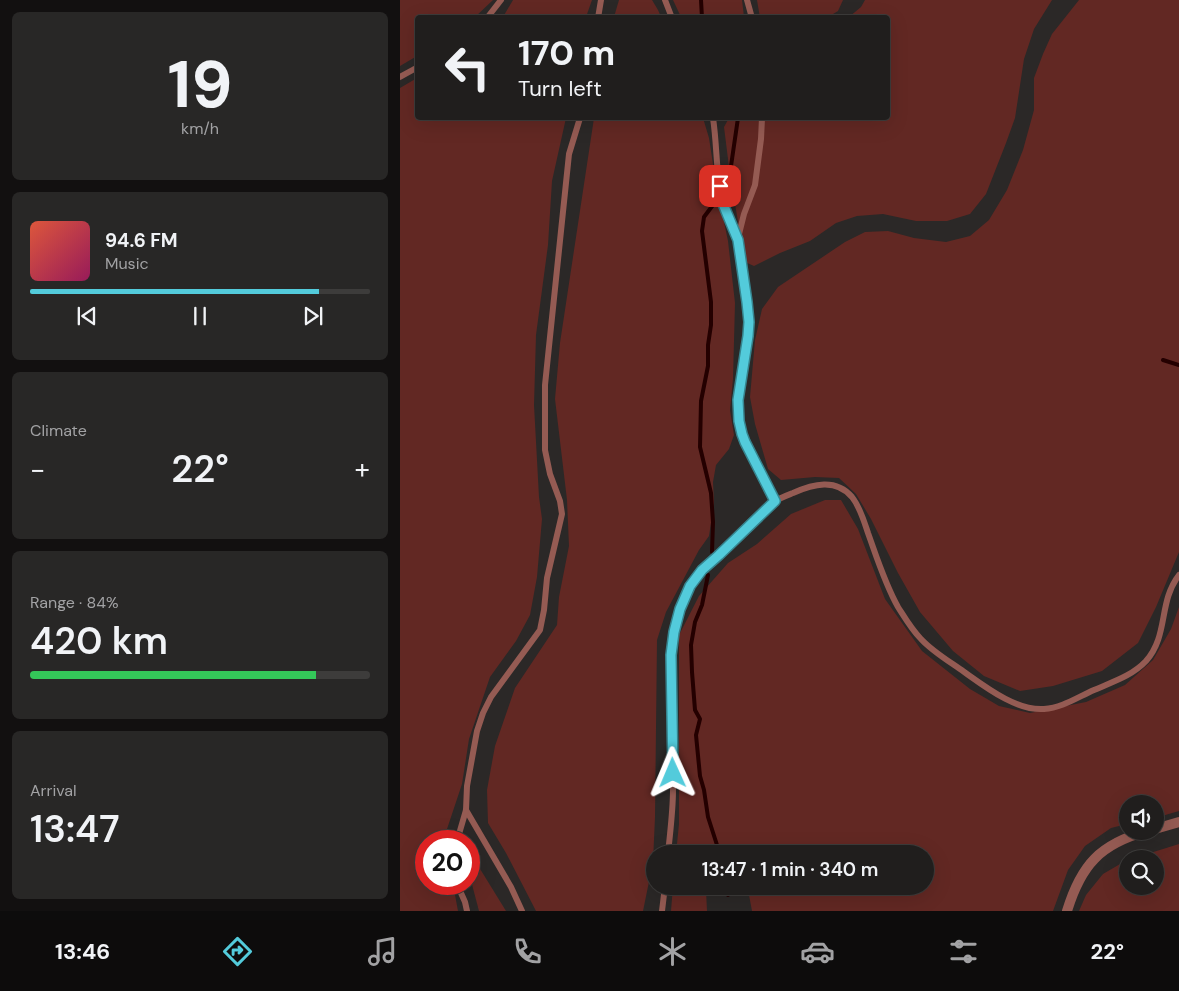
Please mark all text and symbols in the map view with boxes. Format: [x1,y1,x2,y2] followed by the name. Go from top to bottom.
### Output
[518,30,615,76] text: 170 m
[435,35,500,100] icon: left
[168,43,232,127] text: 19
[518,74,602,103] text: Turn left
[181,118,219,139] text: km/h
[699,165,741,207] pin
[706,172,734,200] icon: arrive
[105,228,178,253] text: 94.6 FM
[105,253,149,274] text: Music
[73,302,101,330] icon: previous
[186,302,214,330] icon: pause
[299,302,327,330] icon: next
[30,420,87,441] text: Climate
[171,444,229,494] text: 22°
[30,451,45,488] text: −
[355,451,370,488] text: +
[30,592,119,613] text: Range · 84%
[30,616,168,666] text: 420 km
[646,746,698,798] position arrow
[30,780,77,801] text: Arrival
[1119,795,1164,895] map controls
[1119,795,1164,840] button: sound
[30,804,120,854] text: 13:47
[415,830,480,895] speed limit sign: 20
[1119,850,1164,895] button: search
[702,857,878,882] text: 13:47 · 1 min · 340 m
[220,934,255,969] icon: directions
[365,934,400,969] icon: music
[510,934,545,969] icon: phone
[655,934,690,969] icon: climate
[800,934,835,969] icon: car
[946,934,981,969] icon: filters
[55,937,110,966] text: 13:46
[1091,937,1124,966] text: 22°

